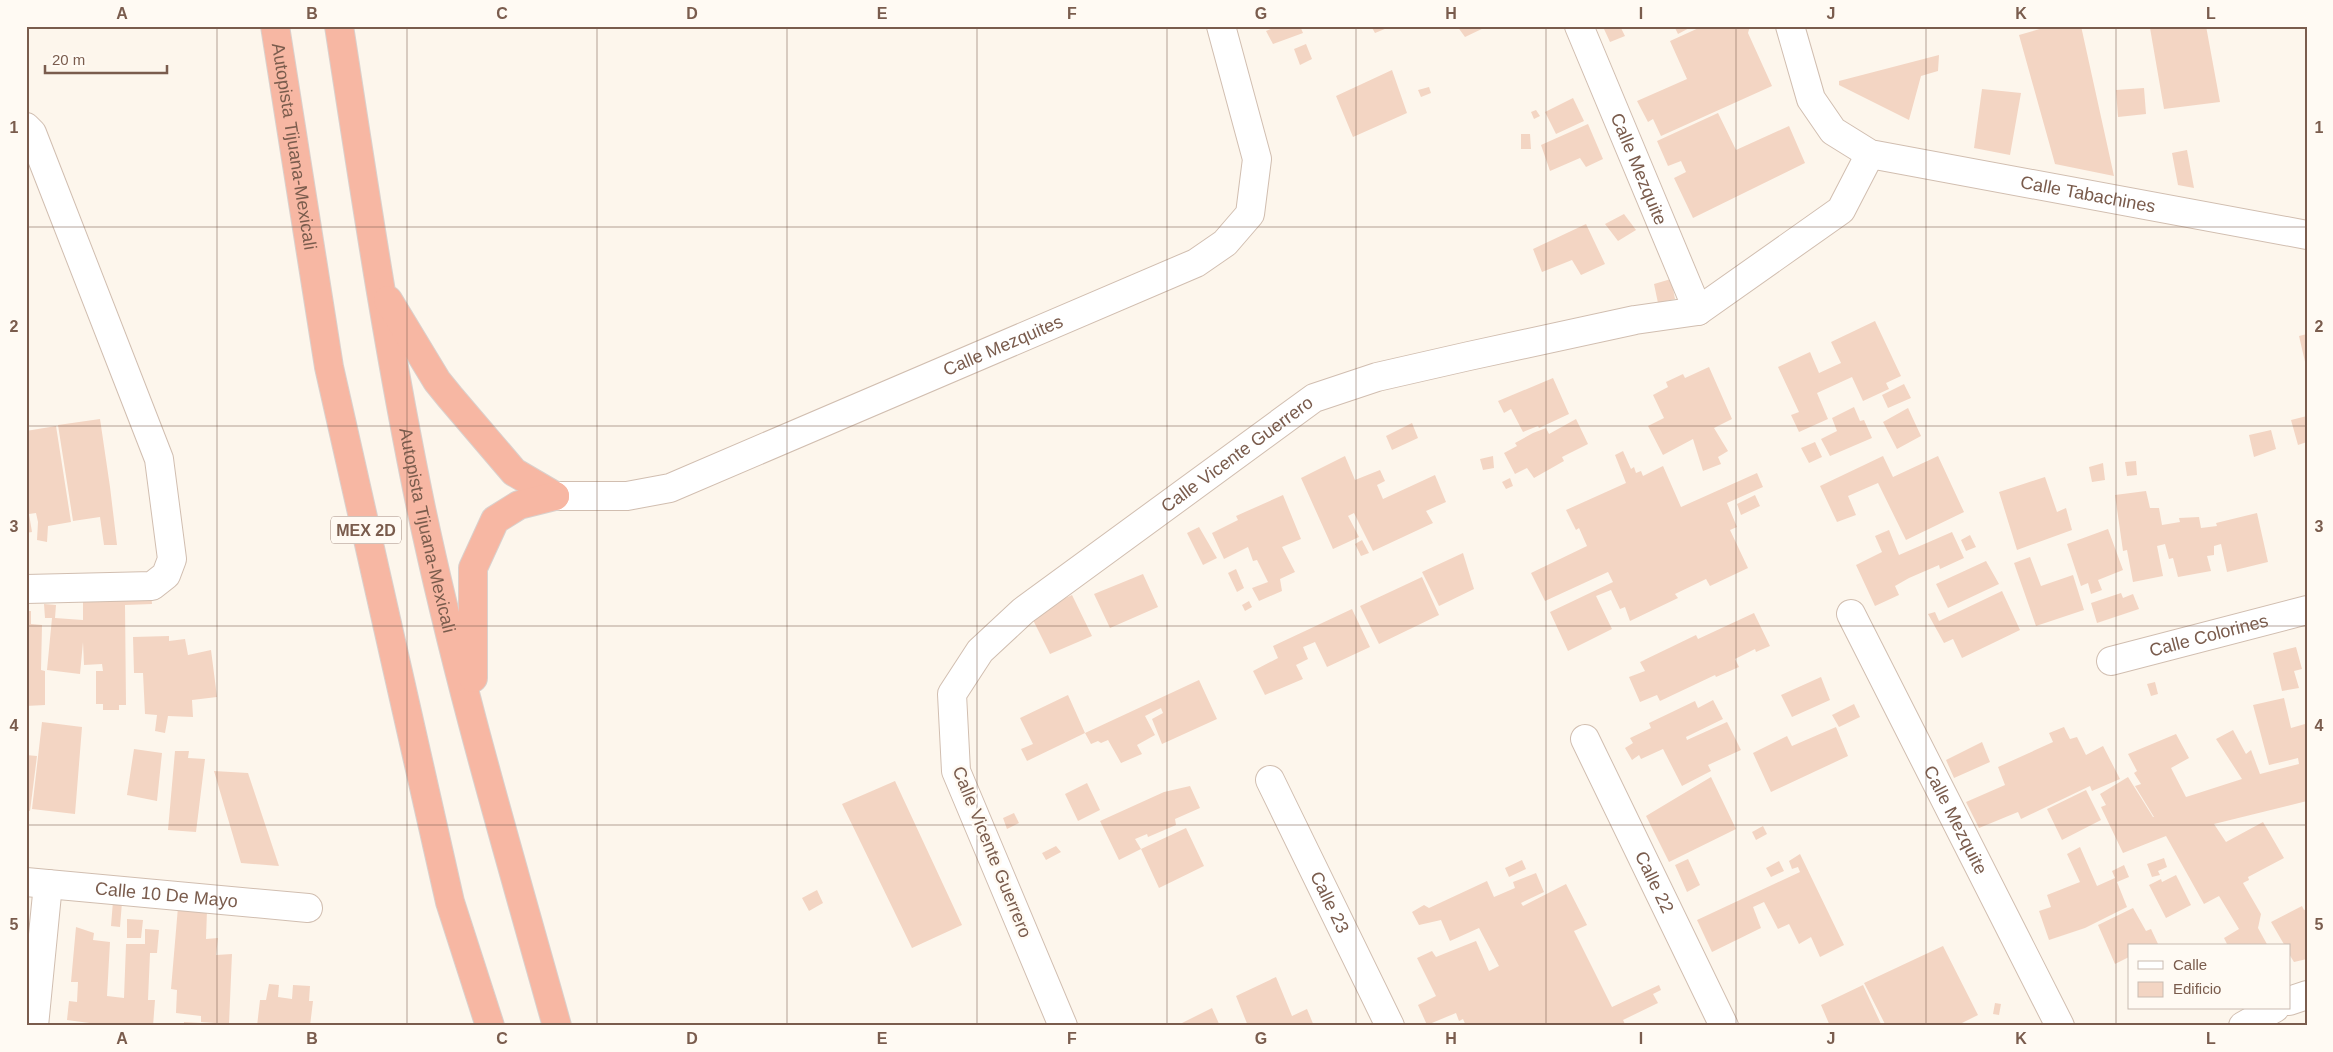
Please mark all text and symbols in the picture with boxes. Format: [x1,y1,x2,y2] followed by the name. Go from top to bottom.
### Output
[116,5,128,22] text: A
[306,5,318,22] text: B
[496,5,508,22] text: C
[686,5,698,22] text: D
[877,5,888,22] text: E
[1067,5,1077,22] text: F
[1255,5,1267,22] text: G
[1445,5,1457,22] text: H
[1639,5,1643,22] text: I
[1827,5,1835,22] text: J
[2015,5,2027,22] text: K
[2206,5,2216,22] text: L
[45,42,168,74] scale bar
[268,42,320,251] street label: Autopista Tijuana-Mexicali
[52,51,85,68] text: 20 m
[1607,110,1671,228] street label: Calle Mezquite
[10,119,19,136] text: 1
[2315,119,2324,136] text: 1
[2019,172,2157,217] street label: Calle Tabachines
[940,311,1066,380] street label: Calle Mezquites
[10,318,19,335] text: 2
[2315,318,2324,335] text: 2
[1157,392,1317,516] street label: Calle Vicente Guerrero
[395,426,459,635] street label: Autopista Tijuana-Mexicali
[331,516,401,544] road number: MEX 2D
[10,518,19,535] text: 3
[2315,518,2324,535] text: 3
[2147,611,2270,661] street label: Calle Colorines
[10,717,19,734] text: 4
[2315,717,2324,734] text: 4
[1920,762,1991,878] street label: Calle Mezquite
[948,764,1036,940] street label: Calle Vicente Guerrero
[1631,848,1678,916] street label: Calle 22
[1306,868,1353,936] street label: Calle 23
[94,878,239,911] street label: Calle 10 De Mayo
[10,916,19,933] text: 5
[2315,916,2324,933] text: 5
[2128,944,2290,1010] legend
[2173,956,2207,973] text: Calle
[2173,980,2221,997] text: Edificio
[116,1030,128,1047] text: A
[306,1030,318,1047] text: B
[496,1030,508,1047] text: C
[686,1030,698,1047] text: D
[877,1030,888,1047] text: E
[1067,1030,1077,1047] text: F
[1255,1030,1267,1047] text: G
[1445,1030,1457,1047] text: H
[1639,1030,1643,1047] text: I
[1827,1030,1835,1047] text: J
[2015,1030,2027,1047] text: K
[2206,1030,2216,1047] text: L

